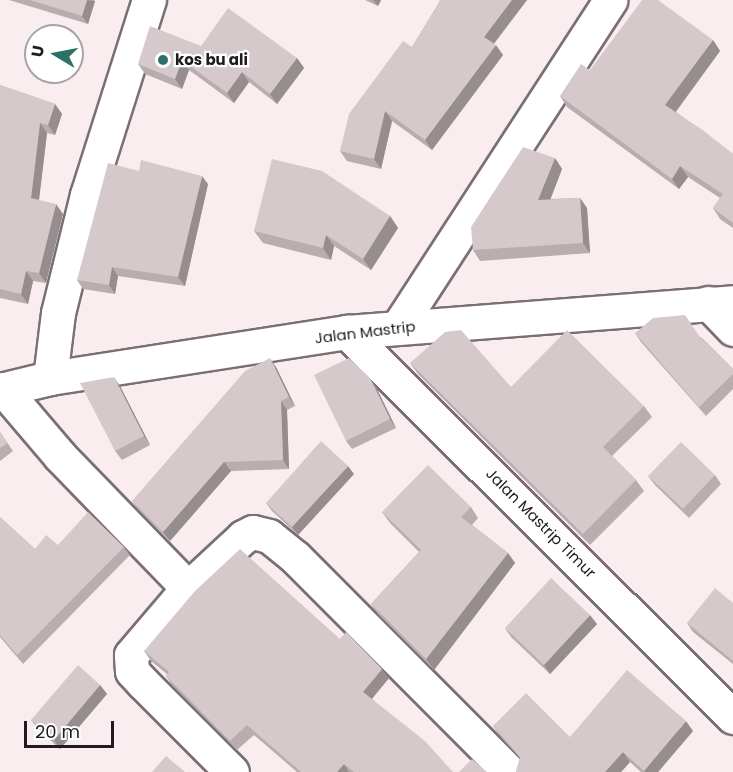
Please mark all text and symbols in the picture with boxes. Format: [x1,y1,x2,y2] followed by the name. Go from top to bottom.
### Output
[24,24,84,84] north arrow
[25,44,50,59] text: U
[175,51,248,69] place label: kos bu ali
[156,53,170,67] marker: kos bu ali
[314,317,416,347] street label: Jalan Mastrip
[482,464,600,582] street label: Jalan Mastrip Timur
[27,709,117,747] scale bar
[35,719,80,744] text: 20 m

